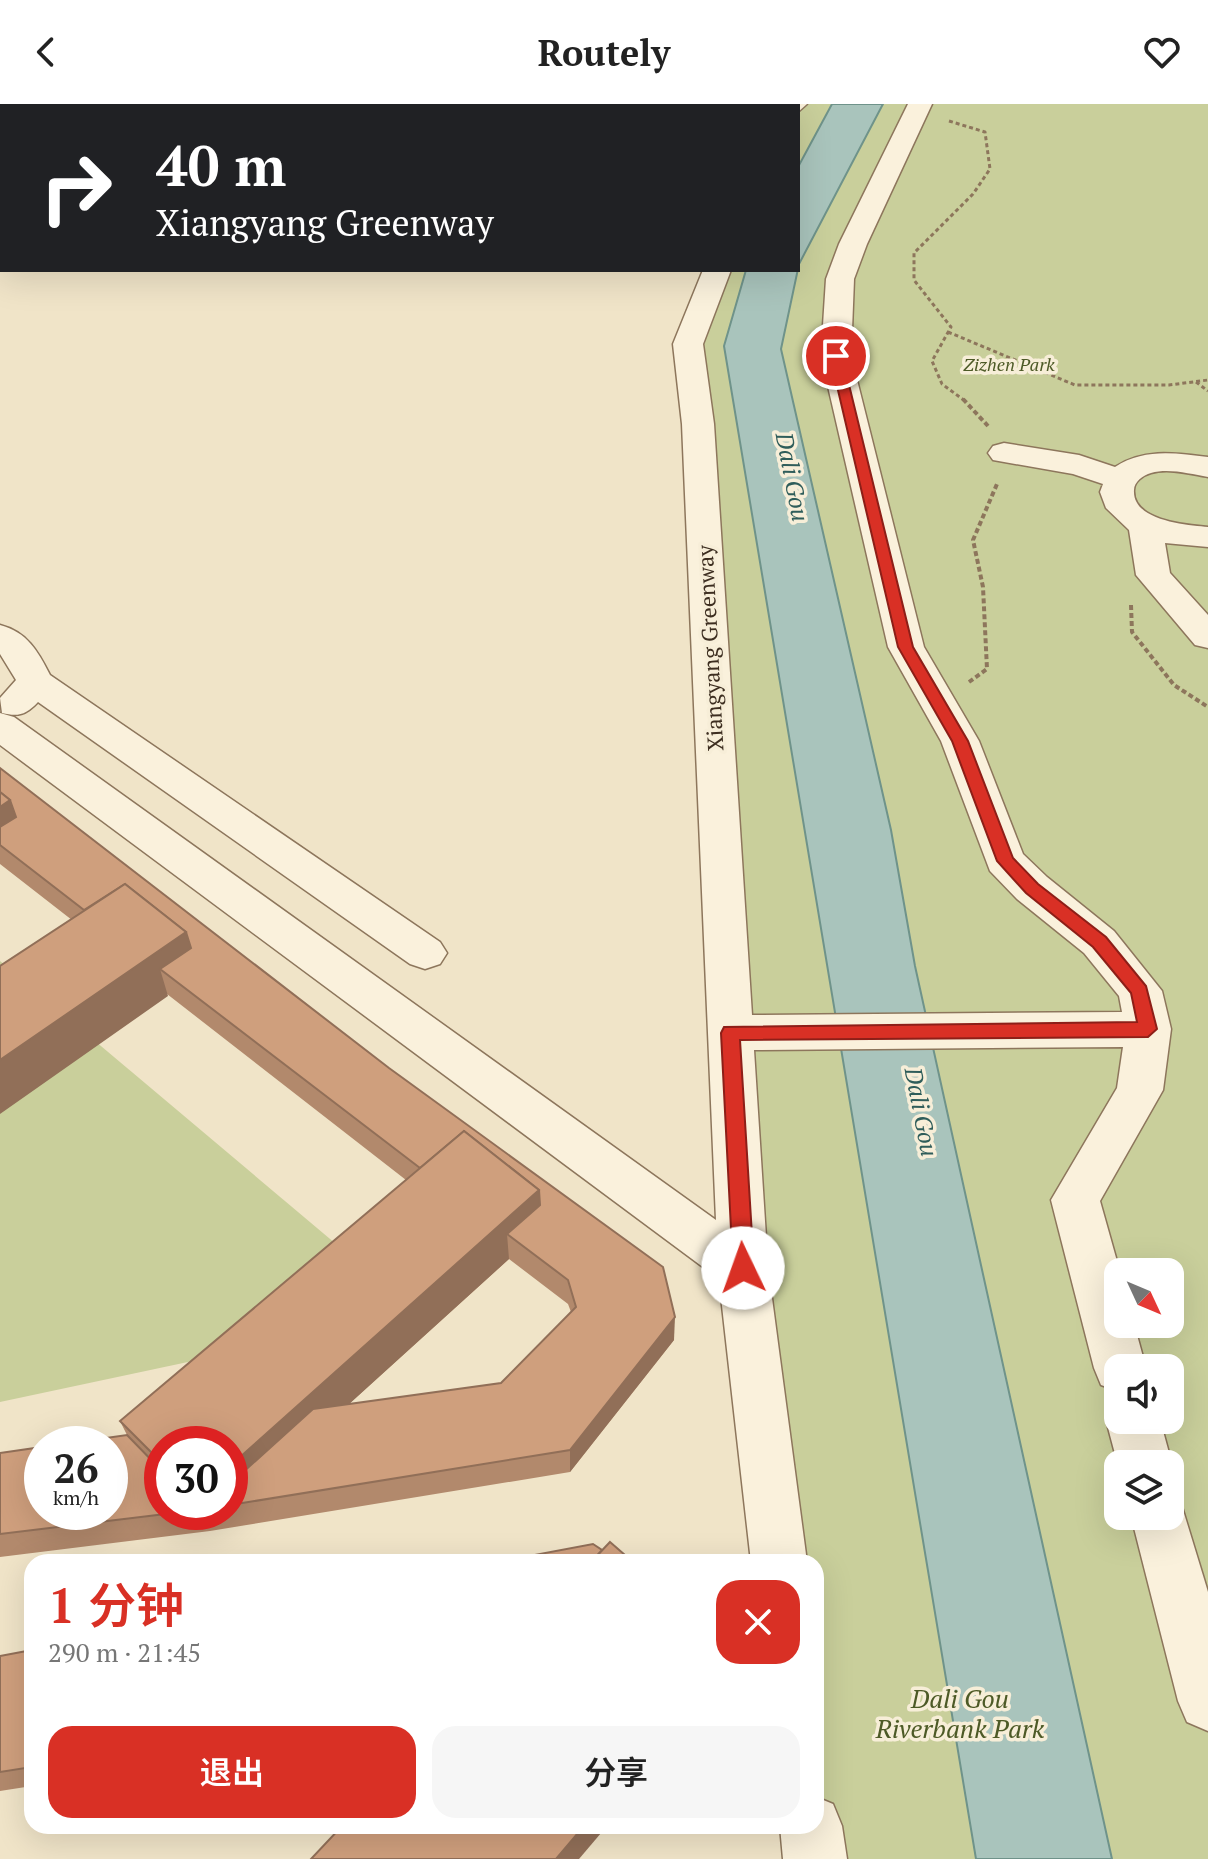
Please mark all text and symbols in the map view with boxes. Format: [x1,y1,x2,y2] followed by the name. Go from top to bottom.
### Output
[538,29,670,76] text: Routely
[24,30,68,74] icon: back
[1140,30,1184,74] icon: heart
[156,128,286,202] text: 40 m
[24,136,128,240] icon: right
[156,199,494,246] text: Xiangyang Greenway
[802,322,870,390] pin
[814,334,858,378] icon: arrive
[963,352,1055,376] park label: Zizhen Park
[768,428,817,524] water label: Dali Gou
[690,543,729,752] street label: Xiangyang Greenway
[897,1063,946,1159] water label: Dali Gou
[701,1226,785,1310] position arrow
[1104,1258,1184,1338] north arrow
[1104,1258,1184,1530] map controls
[1104,1354,1184,1434] button: sound
[144,1426,248,1530] speed limit sign: 30
[53,1441,99,1494] text: 26
[1104,1450,1184,1530] button: layers
[53,1484,99,1511] text: km/h
[48,1573,184,1637] text: 1 分钟
[716,1580,800,1664] button: close
[48,1635,201,1669] text: 290 m · 21:45
[875,1681,1045,1745] park label: Dali Gou Riverbank Park
[48,1726,416,1818] button: 退出
[432,1726,800,1818] button: 分享

